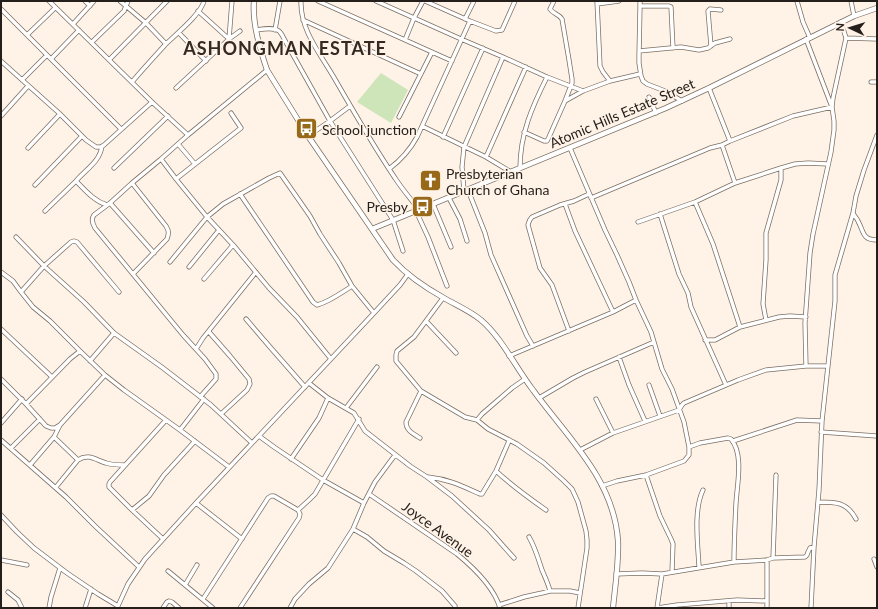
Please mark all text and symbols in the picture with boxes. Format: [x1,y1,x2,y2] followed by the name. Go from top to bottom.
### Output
[830,8,870,48] north arrow
[833,23,846,32] text: N
[182,37,387,59] district label: ASHONGMAN ESTATE
[547,75,697,151] street label: Atomic Hills Estate Street
[294,116,320,142] bus stop icon: School junction
[322,121,417,138] place label: School junction
[446,165,550,198] place label: Presbyterian Church of Ghana
[418,168,444,194] church icon: Presbyterian Church of Ghana
[410,193,436,219] bus stop icon: Presby
[367,198,409,215] place label: Presby
[399,497,477,561] street label: Joyce Avenue

